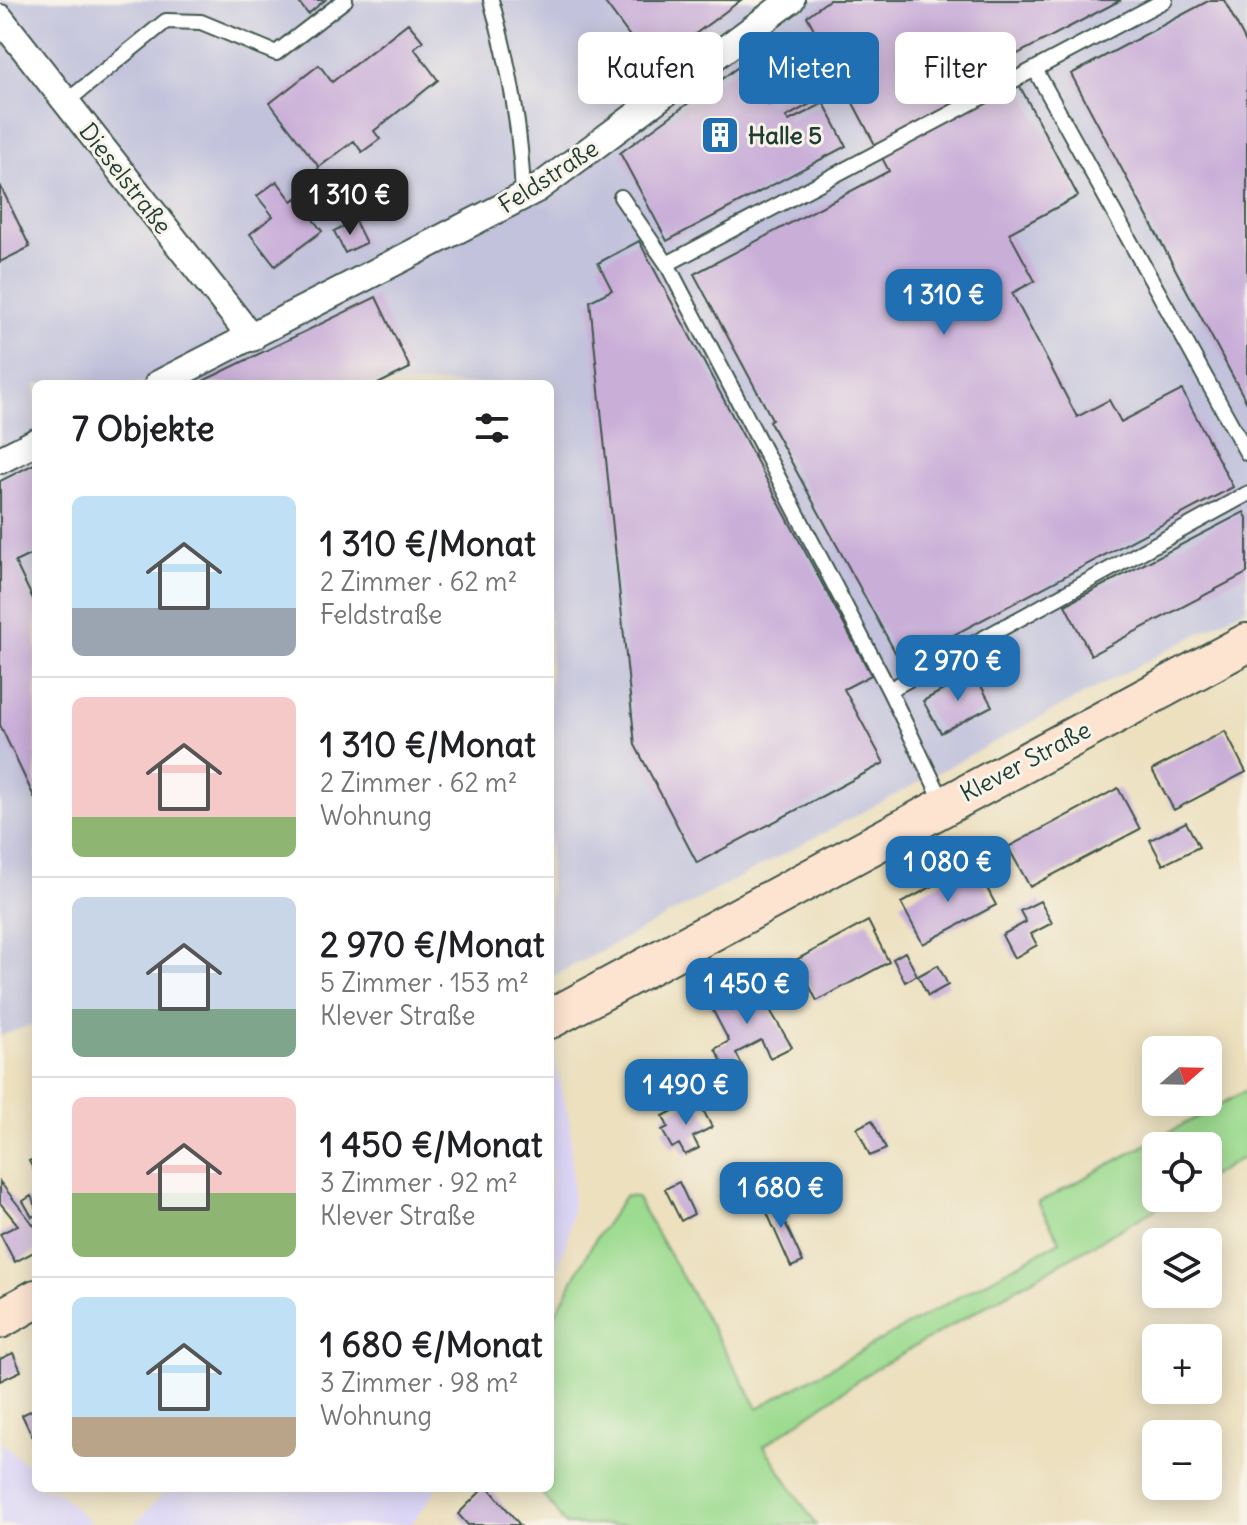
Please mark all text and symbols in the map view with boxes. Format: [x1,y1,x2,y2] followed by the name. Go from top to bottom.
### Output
[578,32,723,104] chip: Kaufen
[739,32,879,104] chip: Mieten
[895,32,1016,104] chip: Filter
[699,114,741,156] building icon: Halle 5
[73,116,179,240] street label: Dieselstraße
[748,120,822,150] place label: Halle 5
[492,133,604,219] street label: Feldstraße
[276,169,424,237] pin: 1 310 €
[309,178,391,211] text: 1 310 €
[870,269,1018,337] pin: 1 310 €
[903,278,985,311] text: 1 310 €
[470,406,514,450] icon: filters
[72,407,215,450] text: 7 Objekte
[320,522,536,565] text: 1 310 €/Monat
[136,528,232,624] icon: home
[320,565,517,598] text: 2 Zimmer · 62 m²
[320,598,442,631] text: Feldstraße
[884,635,1032,703] pin: 2 970 €
[914,644,1002,677] text: 2 970 €
[955,714,1095,808] street label: Klever Straße
[320,723,536,766] text: 1 310 €/Monat
[136,729,232,825] icon: home
[320,766,517,799] text: 2 Zimmer · 62 m²
[320,799,432,832] text: Wohnung
[874,836,1022,904] pin: 1 080 €
[904,845,992,878] text: 1 080 €
[320,923,545,966] text: 2 970 €/Monat
[136,929,232,1025] icon: home
[673,958,821,1026] pin: 1 450 €
[320,966,529,999] text: 5 Zimmer · 153 m²
[704,967,790,1000] text: 1 450 €
[320,999,475,1032] text: Klever Straße
[1142,1036,1222,1116] north arrow
[1142,1036,1222,1500] map controls
[612,1059,760,1127] pin: 1 490 €
[643,1068,729,1101] text: 1 490 €
[320,1123,542,1166] text: 1 450 €/Monat
[136,1129,232,1225] icon: home
[1142,1132,1222,1212] button: locate
[707,1162,855,1230] pin: 1 680 €
[320,1166,518,1199] text: 3 Zimmer · 92 m²
[738,1171,824,1204] text: 1 680 €
[320,1199,475,1232] text: Klever Straße
[1142,1228,1222,1308] button: layers
[320,1323,542,1366] text: 1 680 €/Monat
[1142,1324,1222,1404] button: +
[136,1329,232,1425] icon: home
[320,1366,519,1399] text: 3 Zimmer · 98 m²
[320,1399,432,1432] text: Wohnung
[1142,1420,1222,1500] button: −

